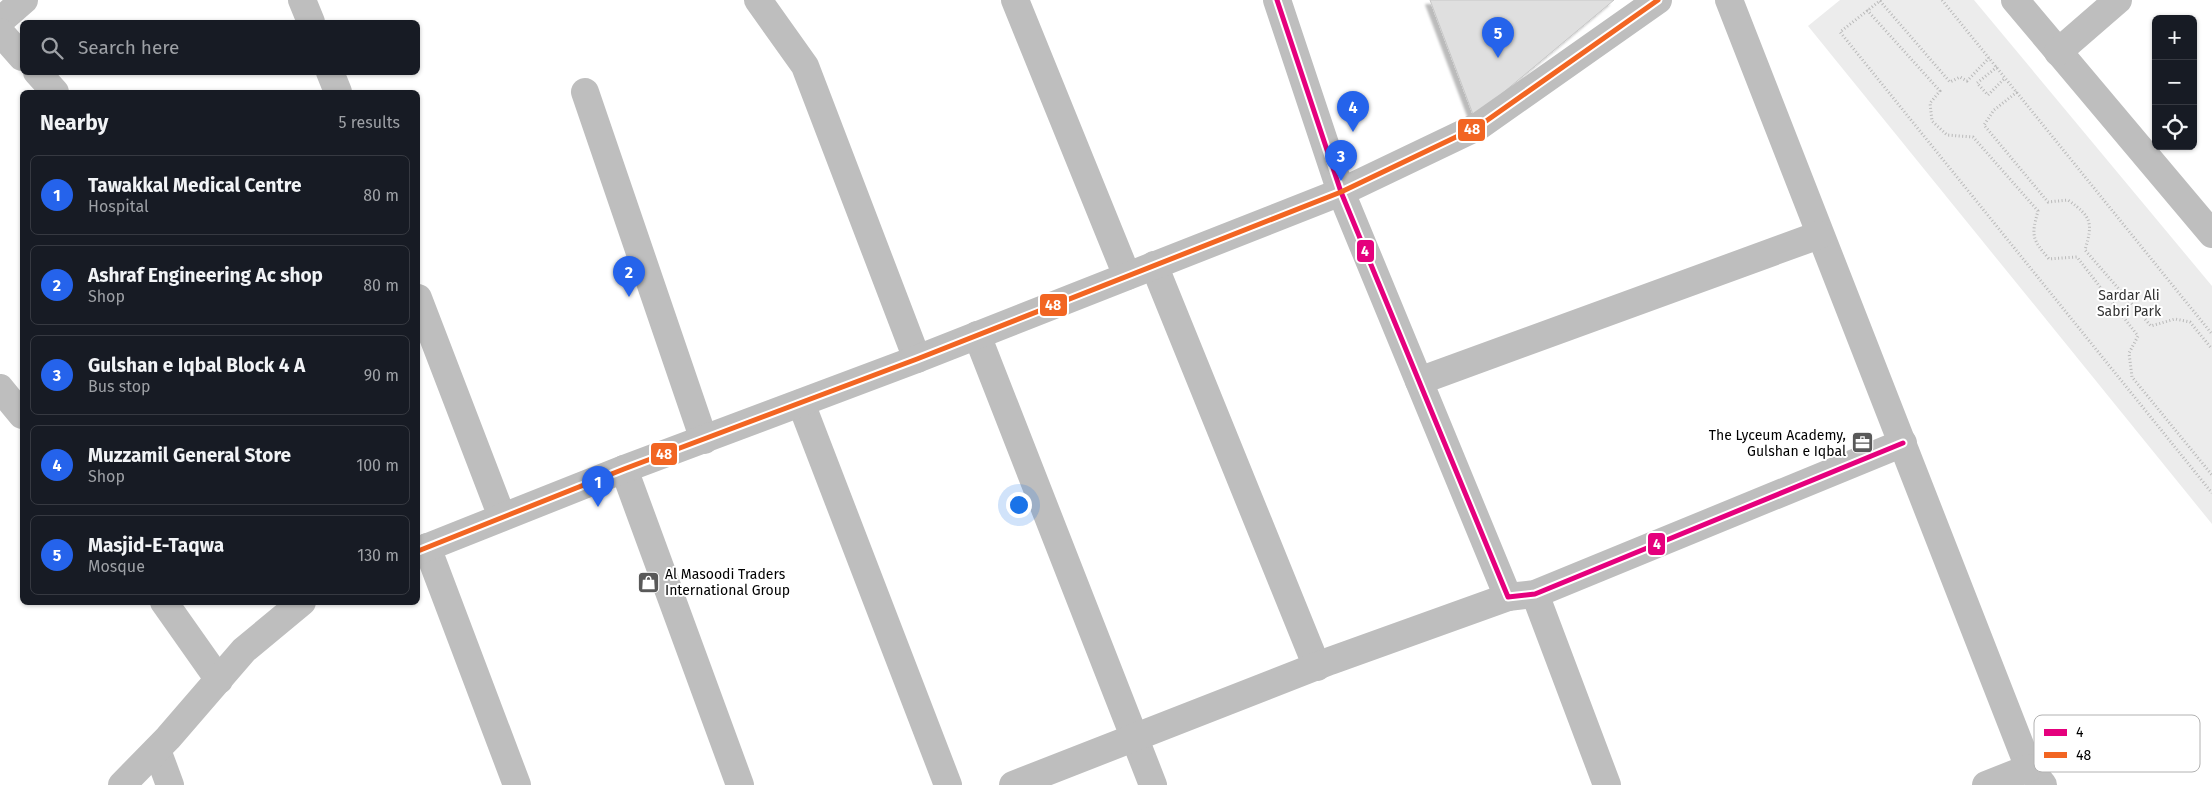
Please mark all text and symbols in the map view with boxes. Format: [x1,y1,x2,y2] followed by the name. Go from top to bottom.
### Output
[2152,15,2197,150] map controls
[2152,15,2197,60] button: +
[1482,17,1514,58] pin: 5
[20,20,420,75] search box
[38,34,66,62] icon: search
[78,36,179,59] text: Search here
[2152,60,2197,105] button: −
[1337,91,1369,132] pin: 4
[2152,105,2197,150] button: locate
[40,110,108,136] text: Nearby
[339,113,400,132] text: 5 results
[1457,118,1486,142] line badge: 48
[1464,121,1480,138] text: 48
[1325,140,1357,181] pin: 3
[88,174,301,197] text: Tawakkal Medical Centre
[53,186,61,205] text: 1
[363,186,399,205] text: 80 m
[88,197,149,216] text: Hospital
[1356,239,1375,263] line badge: 4
[1361,243,1369,260] text: 4
[613,256,645,297] pin: 2
[88,264,323,287] text: Ashraf Engineering Ac shop
[53,276,61,295] text: 2
[363,276,399,295] text: 80 m
[88,287,125,306] text: Shop
[2097,287,2162,320] park label: Sardar Ali Sabri Park
[1039,293,1068,317] line badge: 48
[1045,297,1061,314] text: 48
[88,354,305,377] text: Gulshan e Iqbal Block 4 A
[53,366,61,385] text: 3
[364,366,399,385] text: 90 m
[88,377,151,396] text: Bus stop
[1709,427,1846,460] place label: The Lyceum Academy, Gulshan e Iqbal
[1850,431,1874,455] office icon: The Lyceum Academy, Gulshan e Iqbal
[650,442,678,466] line badge: 48
[88,444,291,467] text: Muzzamil General Store
[656,446,672,463] text: 48
[52,456,62,475] text: 4
[356,456,399,475] text: 100 m
[582,466,614,507] pin: 1
[88,467,125,486] text: Shop
[1006,492,1032,518] your location
[1647,532,1666,556] line badge: 4
[88,534,224,557] text: Masjid-E-Taqwa
[1653,536,1661,553] text: 4
[53,546,61,565] text: 5
[357,546,399,565] text: 130 m
[88,557,145,576] text: Mosque
[665,566,790,599] place label: Al Masoodi Traders International Group
[637,570,661,594] shop icon: Al Masoodi Traders International Group
[2034,715,2200,772] legend
[2076,724,2084,741] text: 4
[2076,747,2091,764] text: 48

